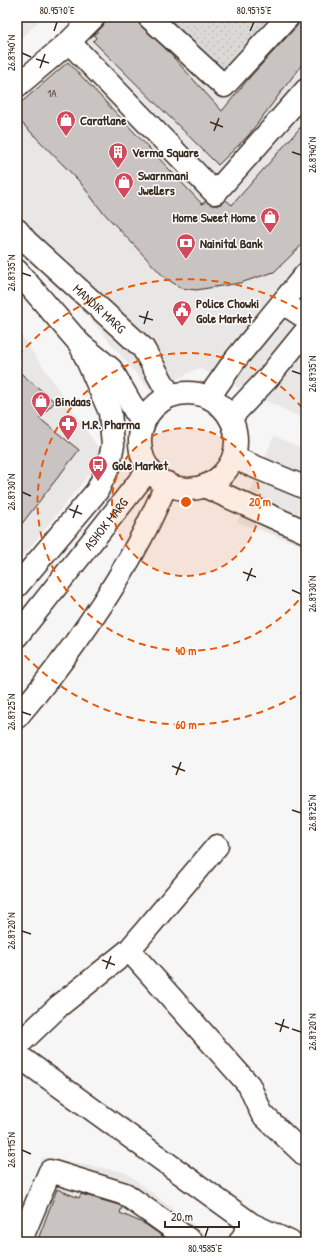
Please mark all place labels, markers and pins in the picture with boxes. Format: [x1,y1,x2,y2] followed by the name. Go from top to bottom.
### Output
[55,109,77,137] shop icon: Caratlane
[80,111,127,129] place label: Caratlane
[107,141,129,169] building icon: Verma Square
[132,143,200,162] place label: Verma Square
[138,166,189,199] place label: Swarnmani Jwellers
[113,171,135,199] shop icon: Swarnmani Jwellers
[259,206,281,234] shop icon: Home Sweet Home
[173,208,257,226] place label: Home Sweet Home
[175,232,197,260] bank icon: Nainital Bank
[200,234,263,252] place label: Nainital Bank
[196,294,259,327] place label: Police Chowki Gole Market
[171,299,193,327] public building icon: Police Chowki Gole Market
[30,390,52,418] shop icon: Bindaas
[55,392,91,410] place label: Bindaas
[57,413,79,441] pharmacy icon: M.R. Pharma
[82,415,141,433] place label: M.R. Pharma
[87,454,109,482] bus stop icon: Gole Market
[112,456,169,474] place label: Gole Market
[179,495,193,509] centre of rings

